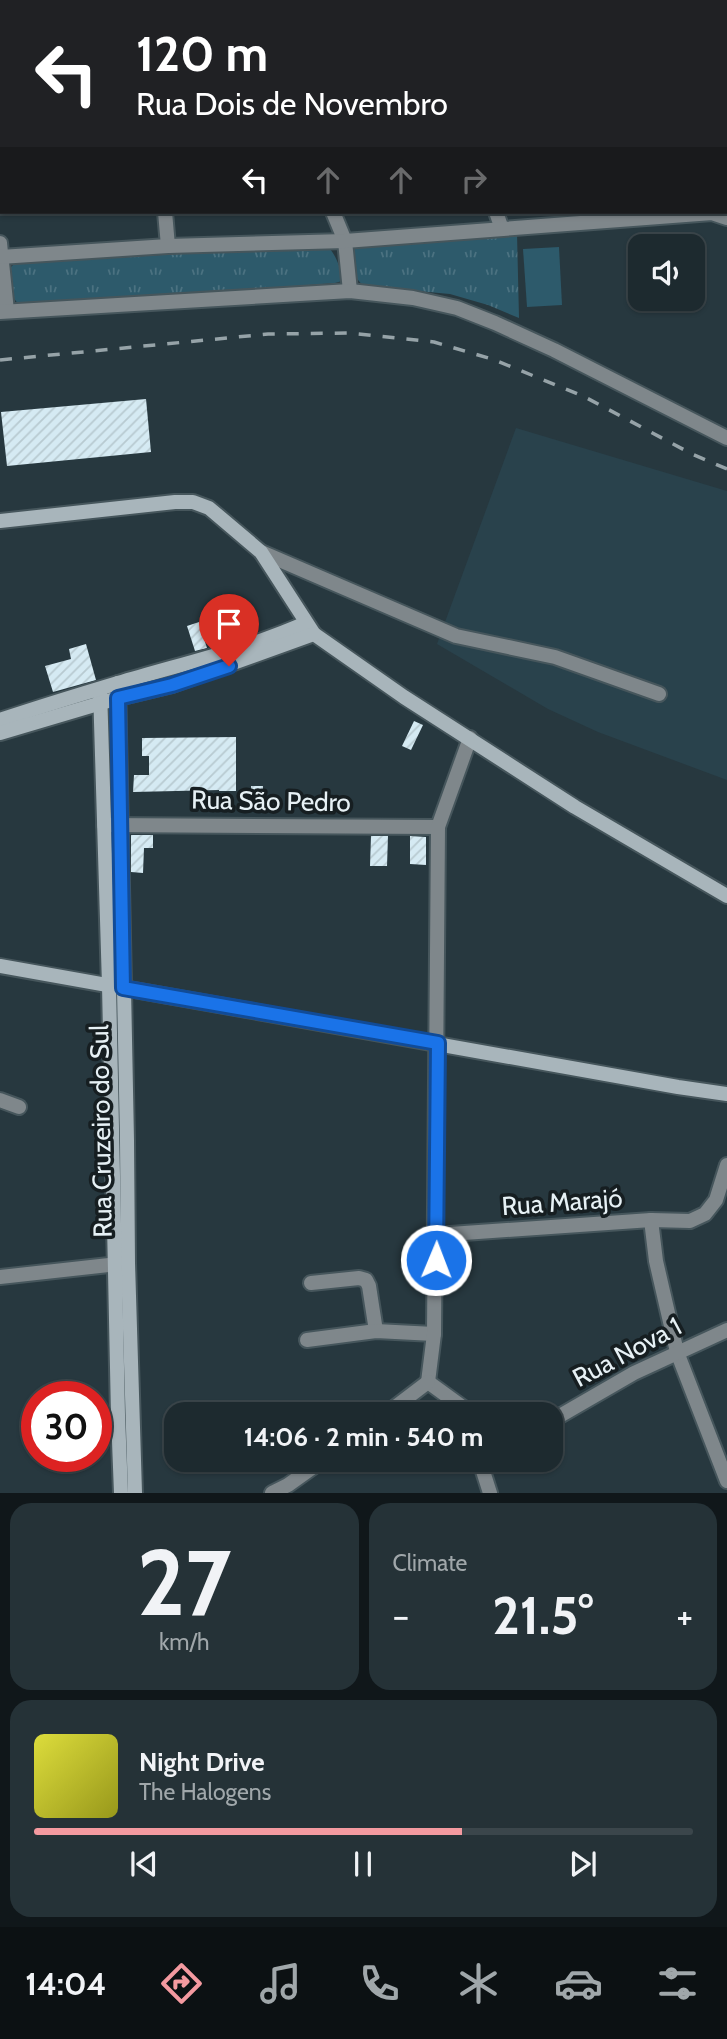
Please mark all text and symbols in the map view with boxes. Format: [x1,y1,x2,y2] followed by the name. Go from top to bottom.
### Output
[136,24,268,83] text: 120 m
[21,28,112,119] icon: left
[136,84,448,123] text: Rua Dois de Novembro
[236,161,274,199] icon: left
[309,161,347,199] icon: ahead
[382,161,420,199] icon: ahead
[455,161,493,199] icon: right
[628,234,705,311] map controls
[628,234,705,311] button: sound
[199,594,259,666] pin
[210,605,248,643] icon: arrive
[191,784,351,818] street label: Rua São Pedro
[83,1024,119,1238] street label: Rua Cruzeiro do Sul
[500,1182,624,1222] street label: Rua Marajó
[399,1223,473,1297] position arrow
[567,1310,687,1394] street label: Rua Nova 1
[21,1381,112,1472] speed limit sign: 30
[244,1421,483,1453] text: 14:06 · 2 min · 540 m
[137,1527,232,1638] text: 27
[393,1549,467,1577] text: Climate
[492,1584,593,1647] text: 21.5°
[393,1592,409,1639] text: −
[676,1592,693,1639] text: +
[159,1628,209,1656] text: km/h
[139,1746,265,1778] text: Night Drive
[139,1778,271,1806] text: The Halogens
[125,1845,163,1883] icon: previous
[344,1845,382,1883] icon: pause
[564,1845,602,1883] icon: next
[157,1959,206,2008] icon: directions
[256,1959,305,2008] icon: music
[355,1959,404,2008] icon: phone
[454,1959,503,2008] icon: climate
[554,1959,603,2008] icon: car
[653,1959,702,2008] icon: filters
[25,1964,106,2003] text: 14:04

